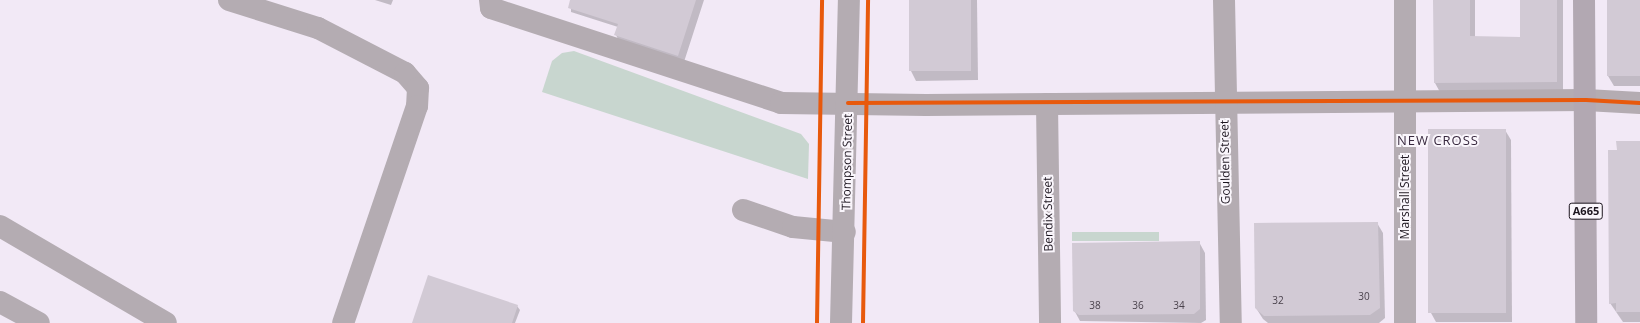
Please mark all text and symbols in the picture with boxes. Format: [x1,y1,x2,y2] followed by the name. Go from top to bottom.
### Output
[839,114,855,210] street label: Thompson Street
[1217,120,1233,204] street label: Goulden Street
[1397,132,1479,148] district label: NEW CROSS
[1398,155,1412,239] street label: Marshall Street
[1040,176,1056,252] street label: Bendix Street
[1568,202,1604,220] road number: A665
[1358,291,1370,303] house number: 30
[1272,295,1284,307] house number: 32
[1089,300,1101,312] house number: 38
[1132,300,1144,312] house number: 36
[1173,300,1185,312] house number: 34

